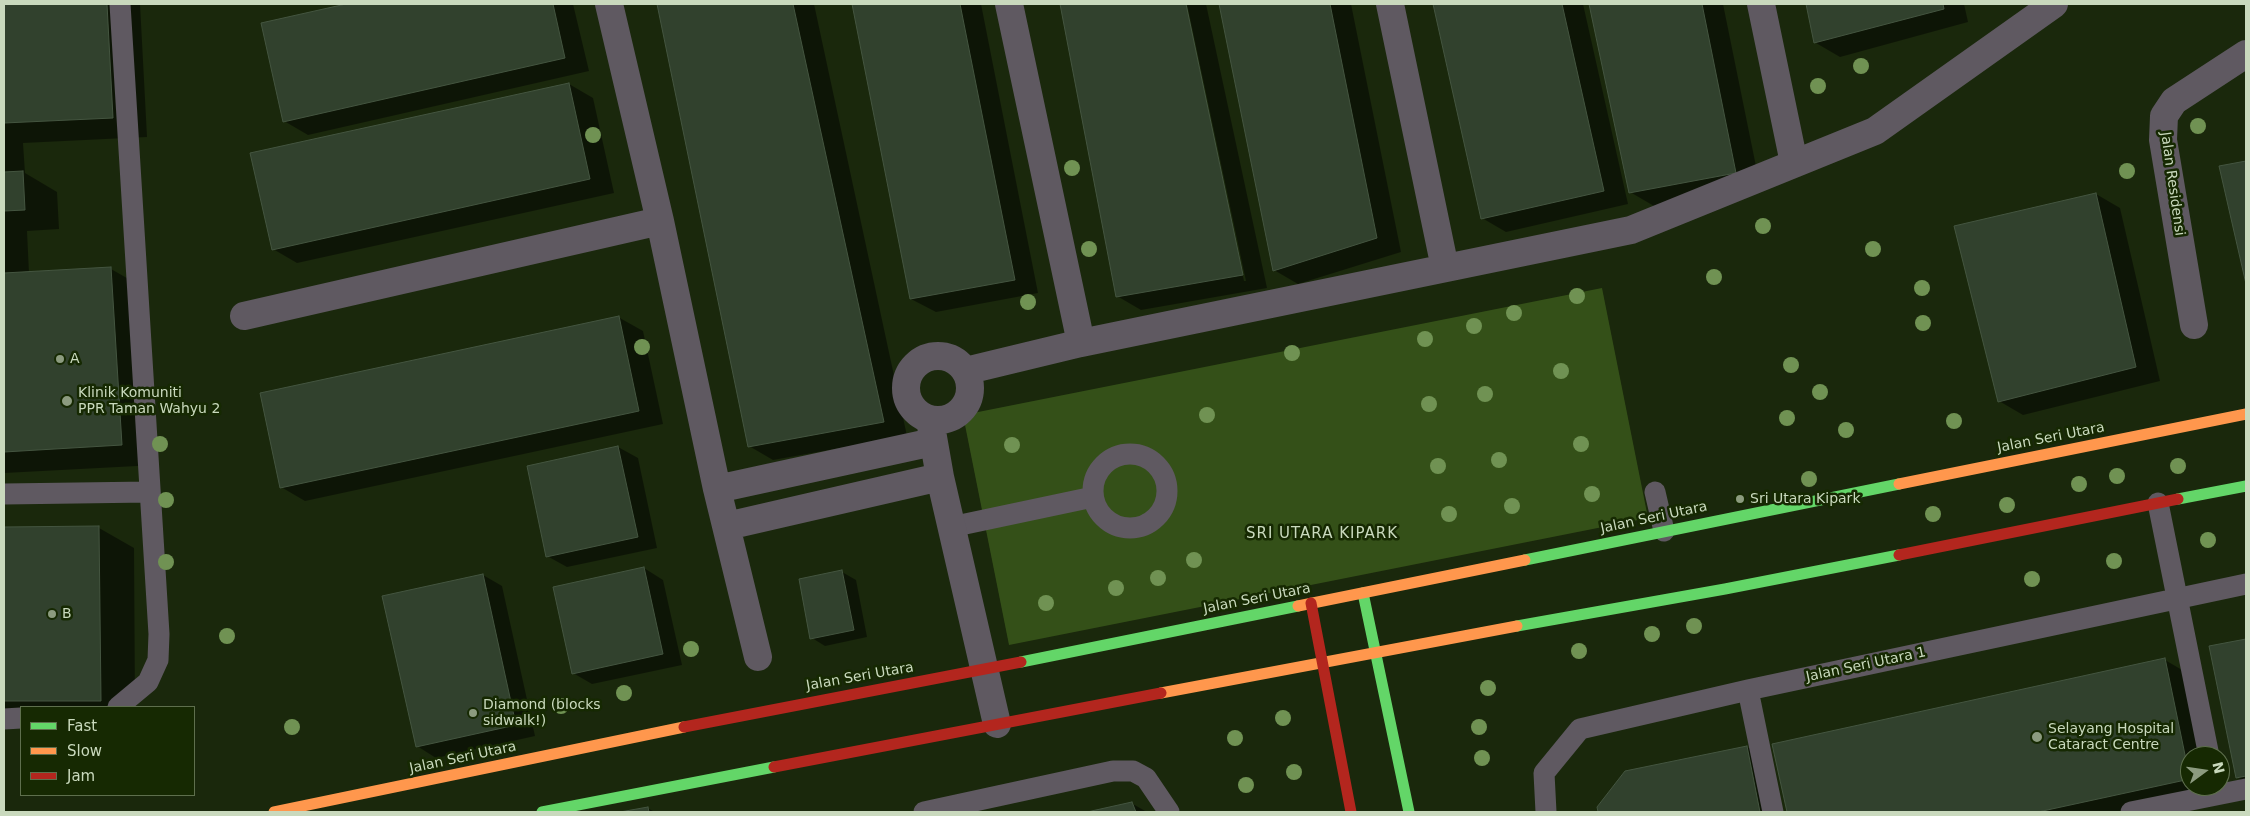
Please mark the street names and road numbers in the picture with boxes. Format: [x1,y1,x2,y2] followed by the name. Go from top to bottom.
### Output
[2156,131,2188,237] street label: Jalan Residensi
[1996,419,2106,457] street label: Jalan Seri Utara
[1599,498,1709,538] street label: Jalan Seri Utara
[1202,580,1312,618] street label: Jalan Seri Utara
[1805,644,1927,686] street label: Jalan Seri Utara 1
[805,659,915,695] street label: Jalan Seri Utara
[408,738,518,778] street label: Jalan Seri Utara

